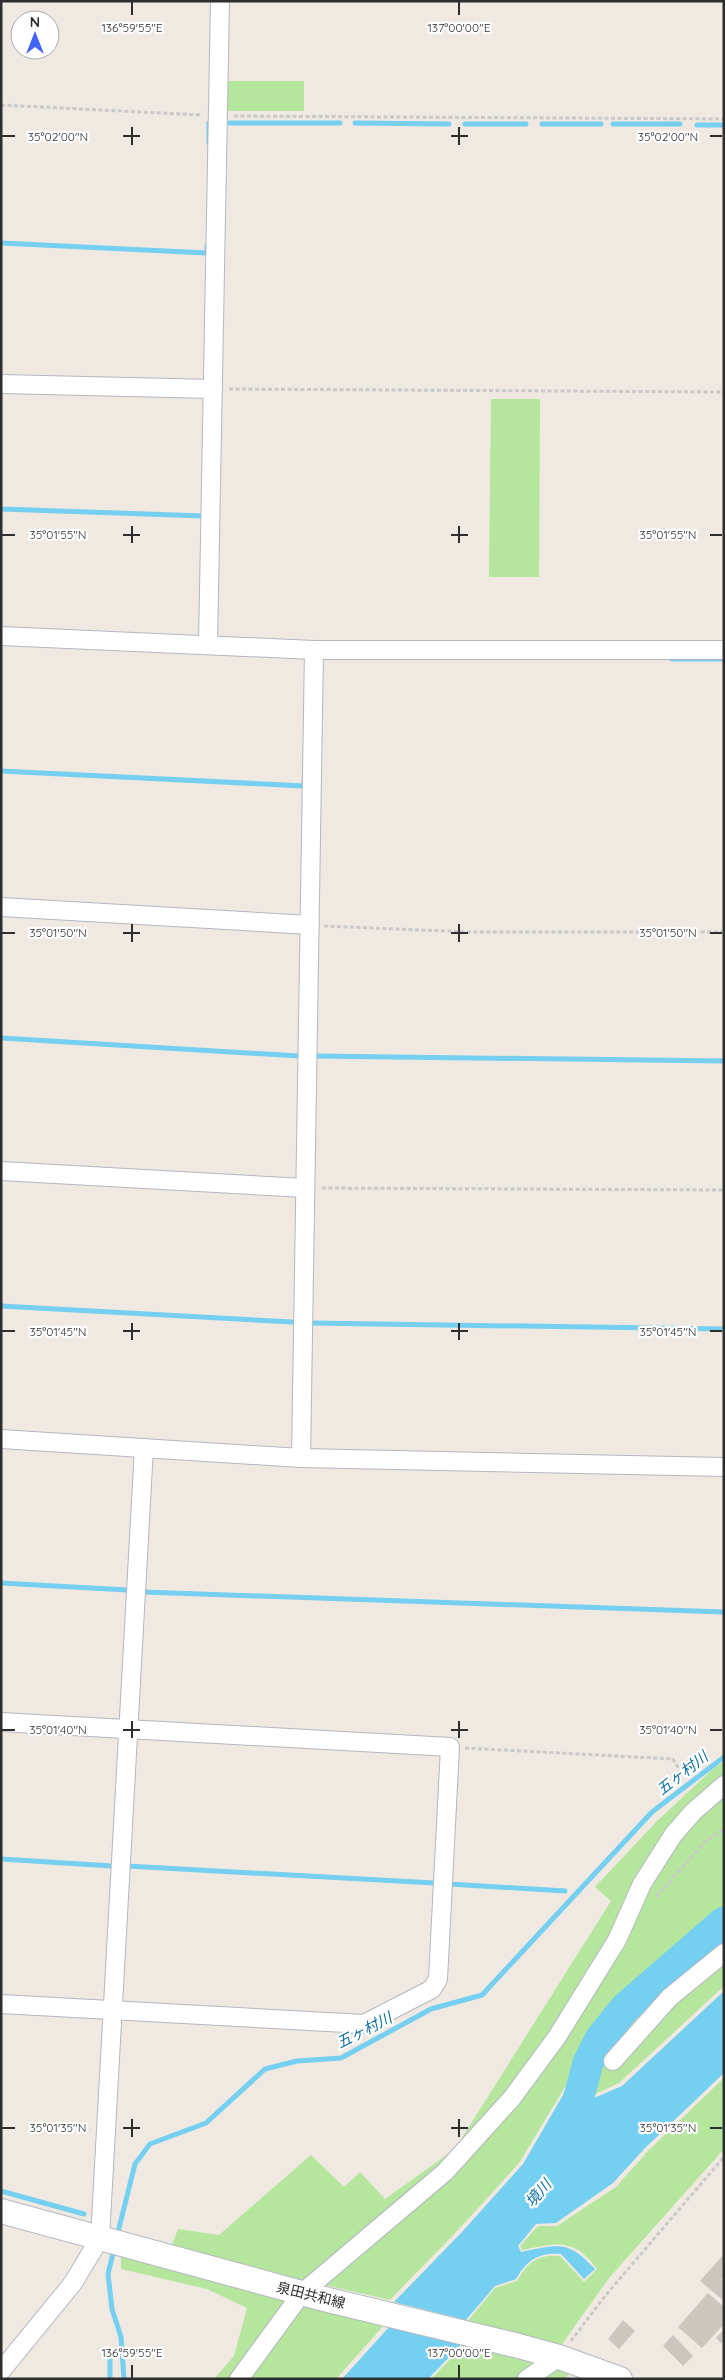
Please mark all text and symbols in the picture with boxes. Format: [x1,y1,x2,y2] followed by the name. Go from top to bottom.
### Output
[10,10,60,60] north arrow
[30,13,40,31] text: N
[101,20,163,35] text: 136°59'55"E
[427,20,491,35] text: 137°00'00"E
[28,129,88,144] text: 35°02'00"N
[638,129,698,144] text: 35°02'00"N
[29,527,87,542] text: 35°01'55"N
[639,527,697,542] text: 35°01'55"N
[29,925,87,940] text: 35°01'50"N
[639,925,697,940] text: 35°01'50"N
[30,1324,87,1339] text: 35°01'45"N
[640,1324,697,1339] text: 35°01'45"N
[29,1722,87,1737] text: 35°01'40"N
[639,1722,697,1737] text: 35°01'40"N
[653,1746,713,1799] water label: 五ヶ村川
[333,2007,397,2052] water label: 五ヶ村川
[30,2120,86,2135] text: 35°01'35"N
[640,2120,696,2135] text: 35°01'35"N
[521,2174,556,2211] water label: 境川
[275,2278,347,2312] street label: 泉田共和線
[101,2345,163,2360] text: 136°59'55"E
[427,2345,491,2360] text: 137°00'00"E

